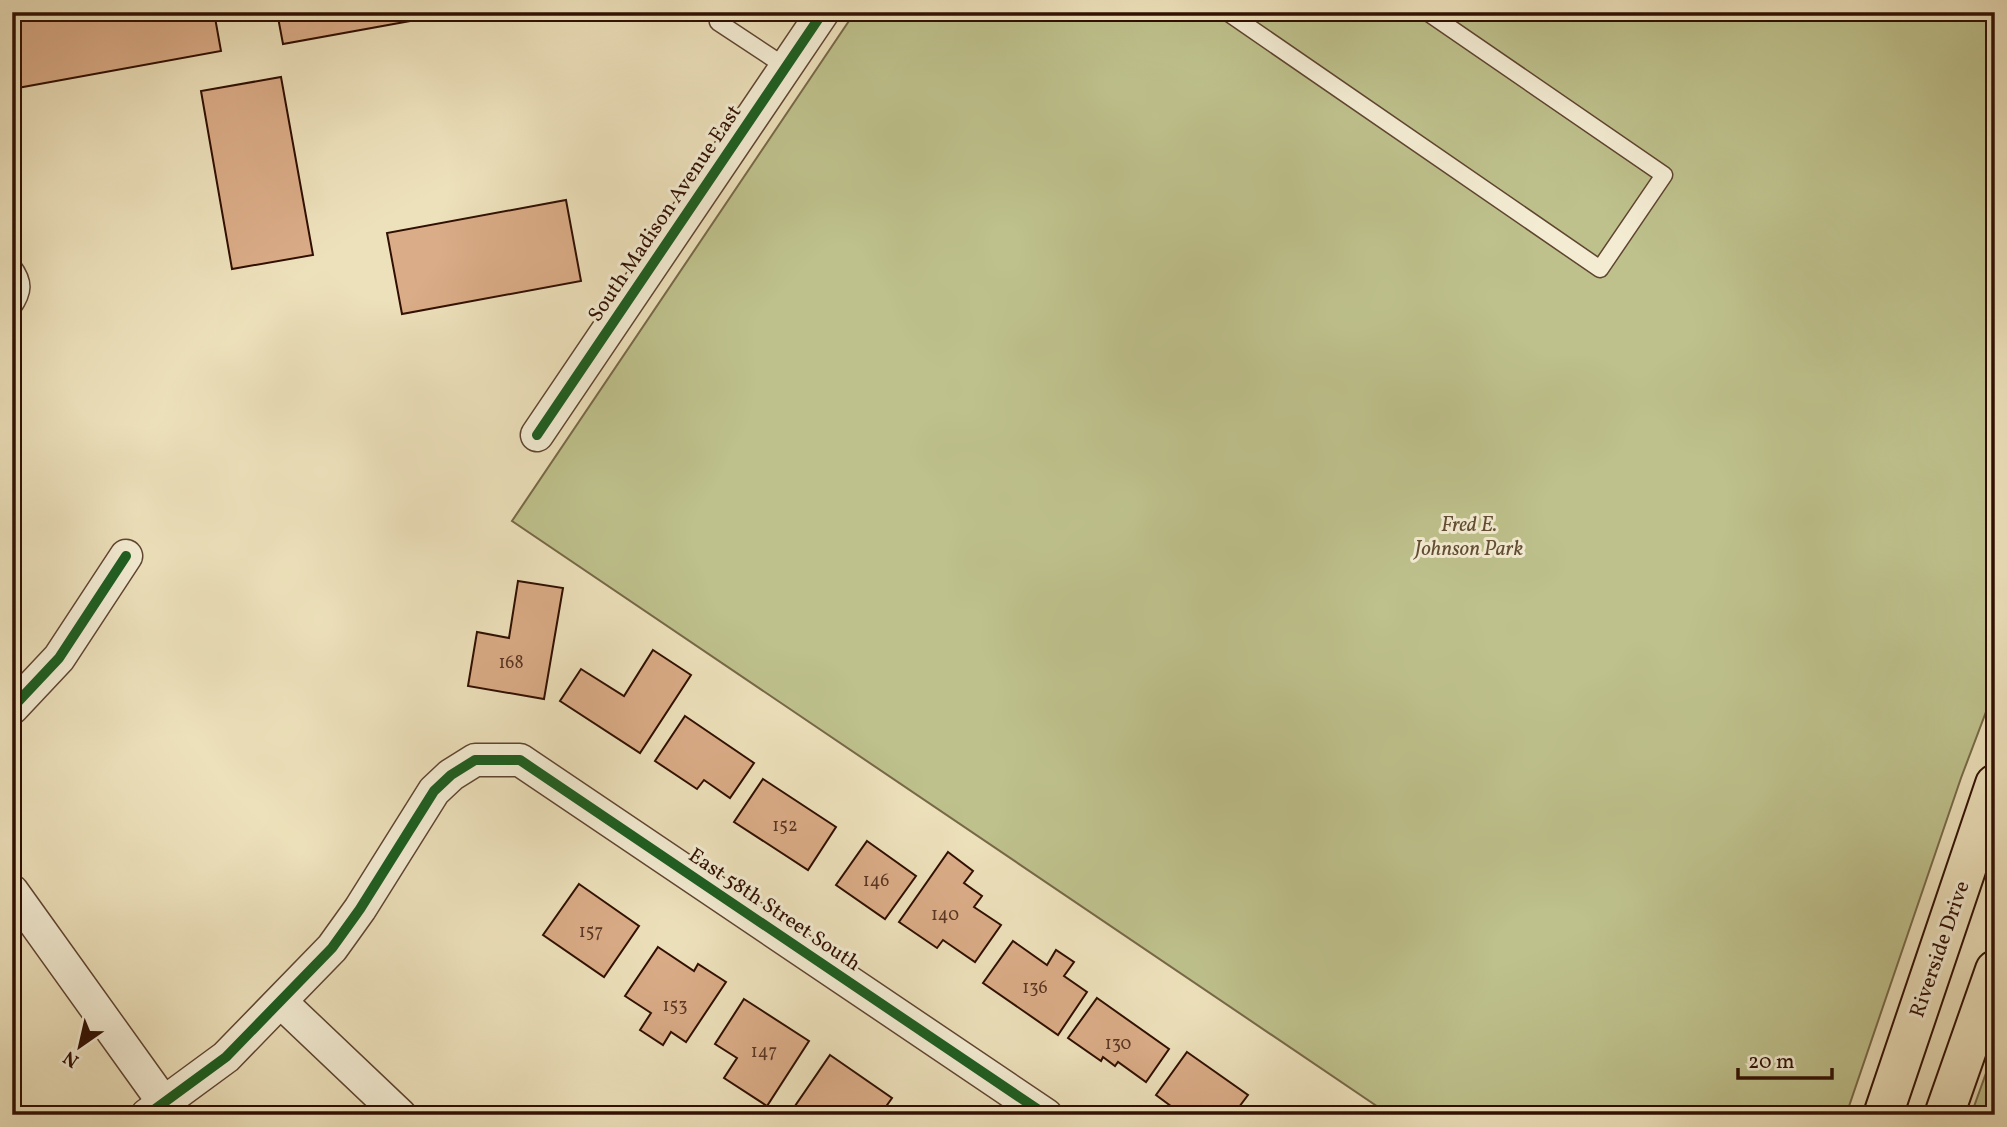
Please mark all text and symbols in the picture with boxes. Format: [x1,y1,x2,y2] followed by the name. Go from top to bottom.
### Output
[582,100,749,328] street label: South Madison Avenue East
[1413,511,1523,564] park label: Fred E. Johnson Park
[498,651,524,676] house number: 168
[772,814,798,839] house number: 152
[682,842,866,979] street label: East 58th Street South
[863,869,889,894] house number: 146
[1903,877,1977,1022] street label: Riverside Drive
[931,903,959,928] house number: 140
[579,920,603,945] house number: 157
[1022,976,1048,1001] house number: 136
[663,994,687,1019] house number: 153
[46,1012,116,1082] north arrow
[1105,1032,1132,1057] house number: 130
[1738,1036,1832,1080] scale bar
[751,1040,777,1065] house number: 147
[58,1044,85,1073] text: N
[1748,1048,1794,1077] text: 20 m

